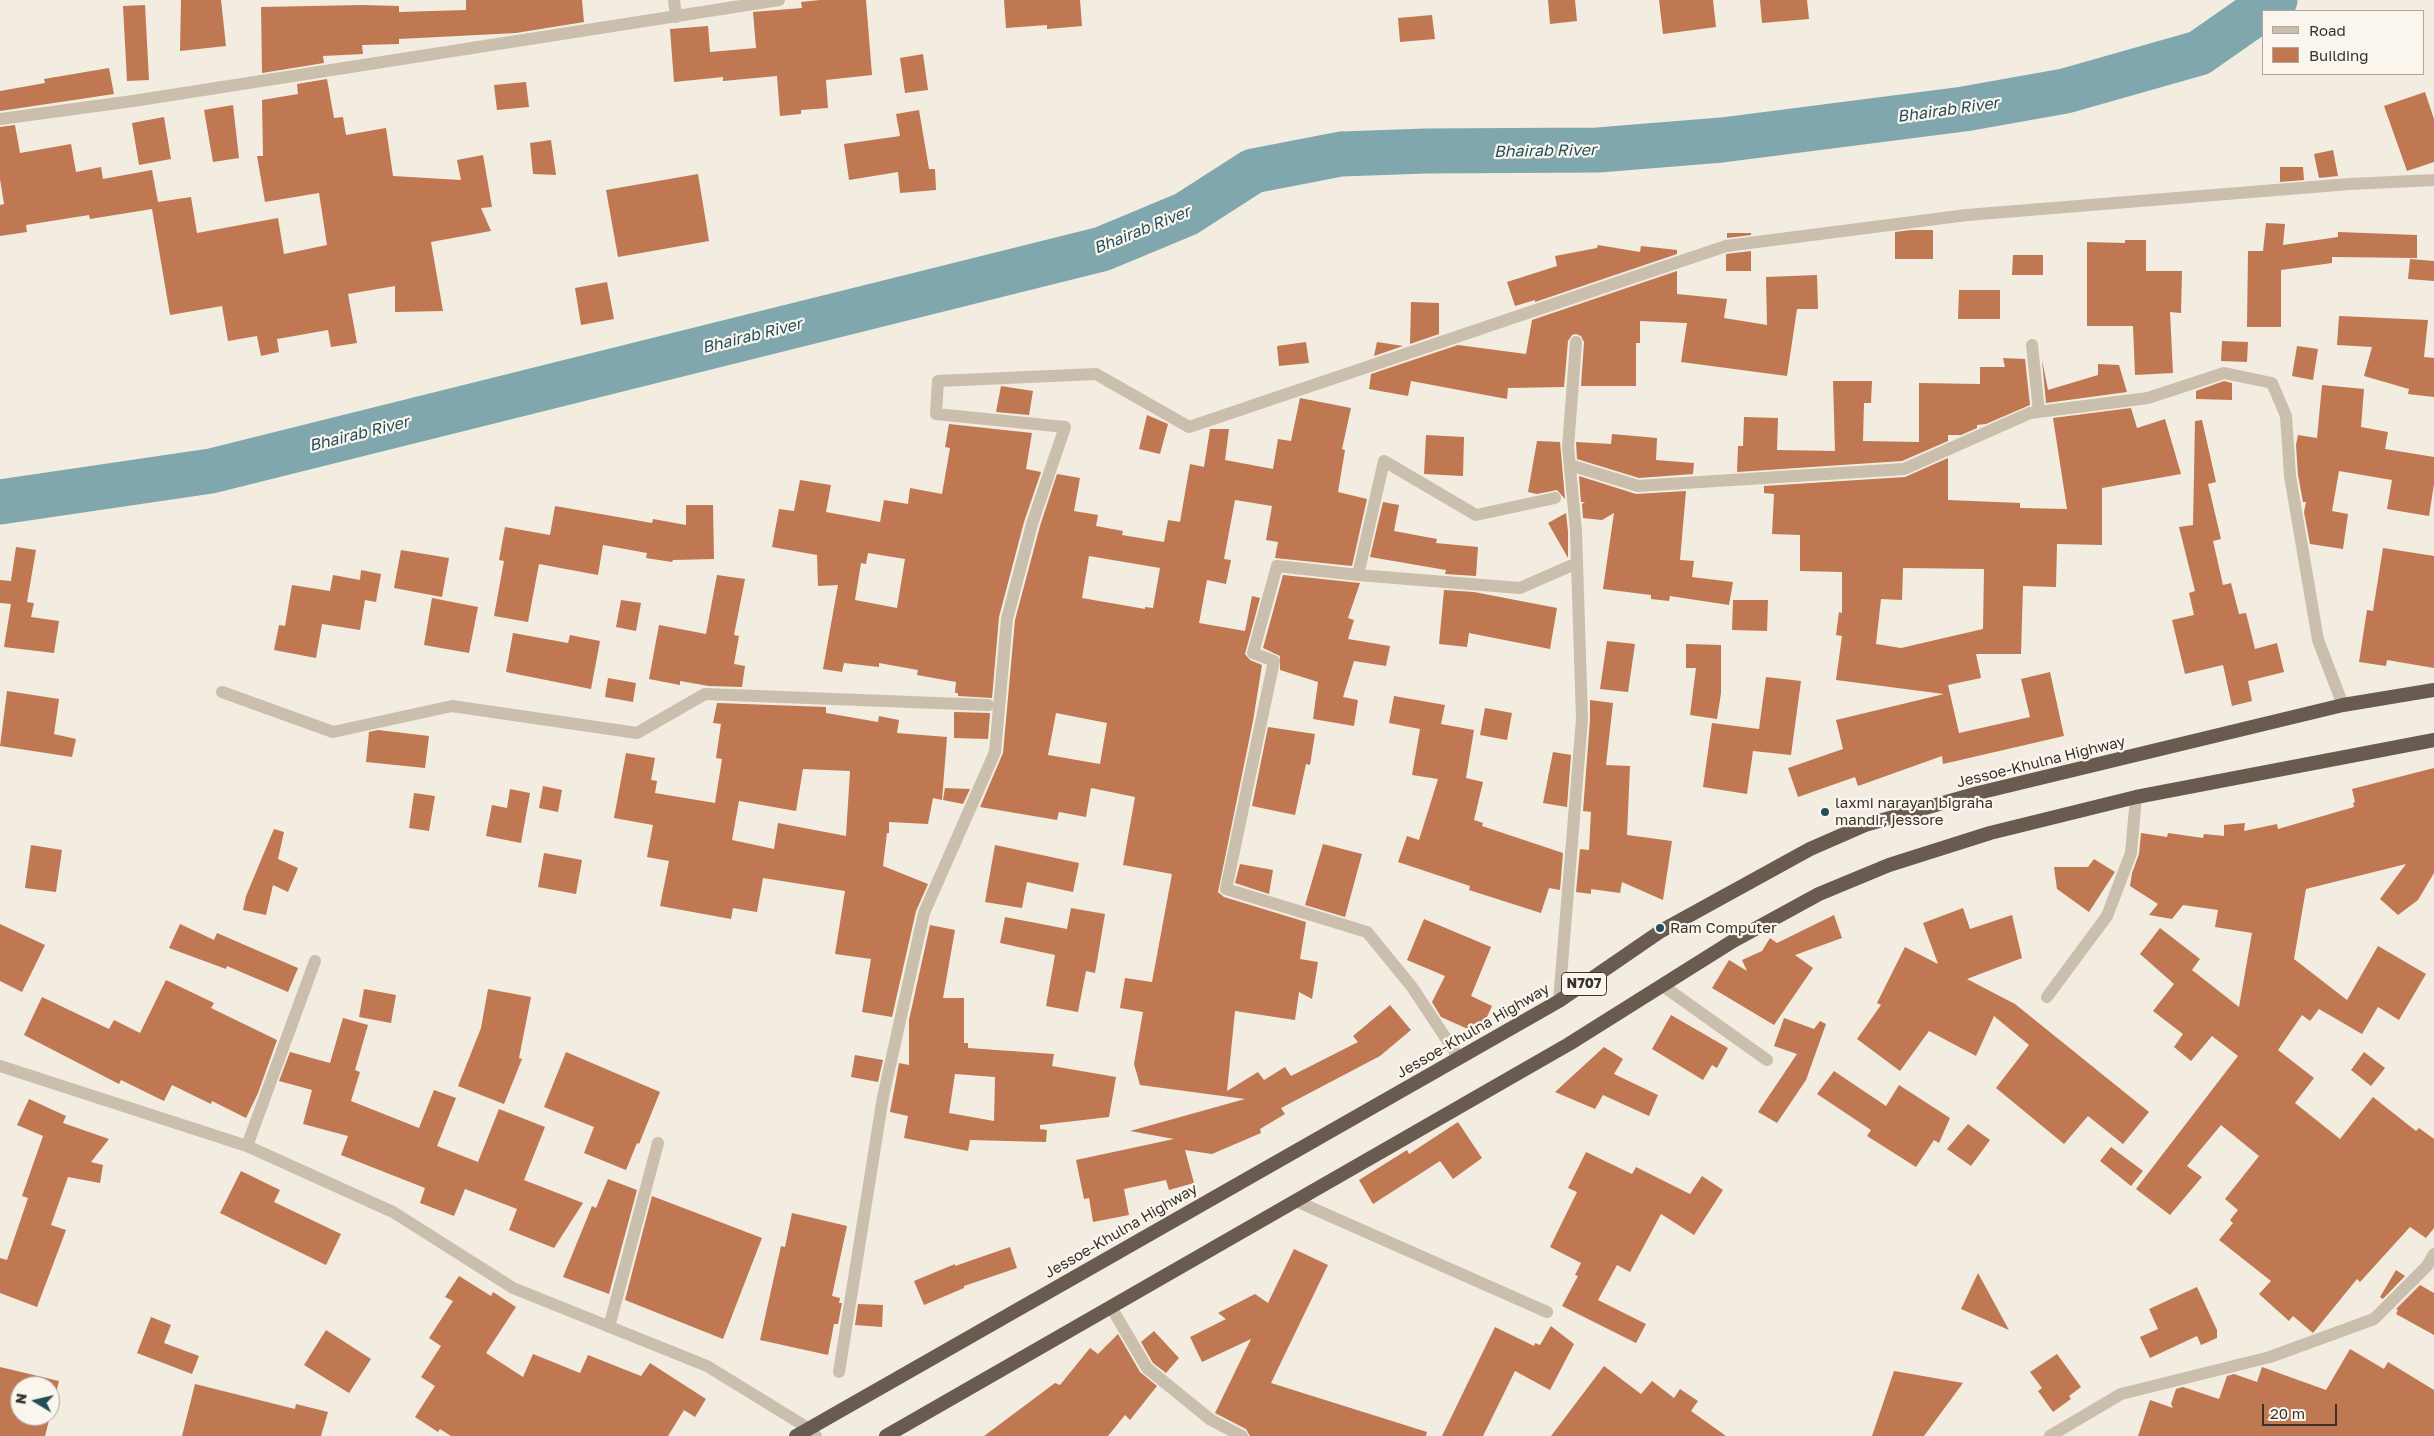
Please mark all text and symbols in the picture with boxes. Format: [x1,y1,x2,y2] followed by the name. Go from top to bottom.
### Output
[2262,10,2424,75] legend
[2309,21,2346,39] text: Road
[2309,46,2369,64] text: Building
[1896,93,2000,127] water label: Bhairab River
[1494,141,1596,161] water label: Bhairab River
[1091,202,1193,258] water label: Bhairab River
[700,314,804,358] water label: Bhairab River
[307,412,411,456] water label: Bhairab River
[1955,732,2127,792] street label: Jessoe-Khulna Highway
[1835,794,1993,829] place label: laxmi narayan bigraha mandir, jessore
[1819,806,1831,818] marker: laxmi narayan bigraha mandir, jessore
[1670,919,1777,937] place label: Ram Computer
[1654,922,1666,934] marker: Ram Computer
[1562,972,1606,996] road number: N707
[1393,980,1553,1082] street label: Jessoe-Khulna Highway
[1041,1180,1201,1282] street label: Jessoe-Khulna Highway
[10,1376,60,1426] north arrow
[11,1392,30,1405] text: N
[2264,1394,2339,1426] scale bar
[2270,1404,2305,1422] text: 20 m

